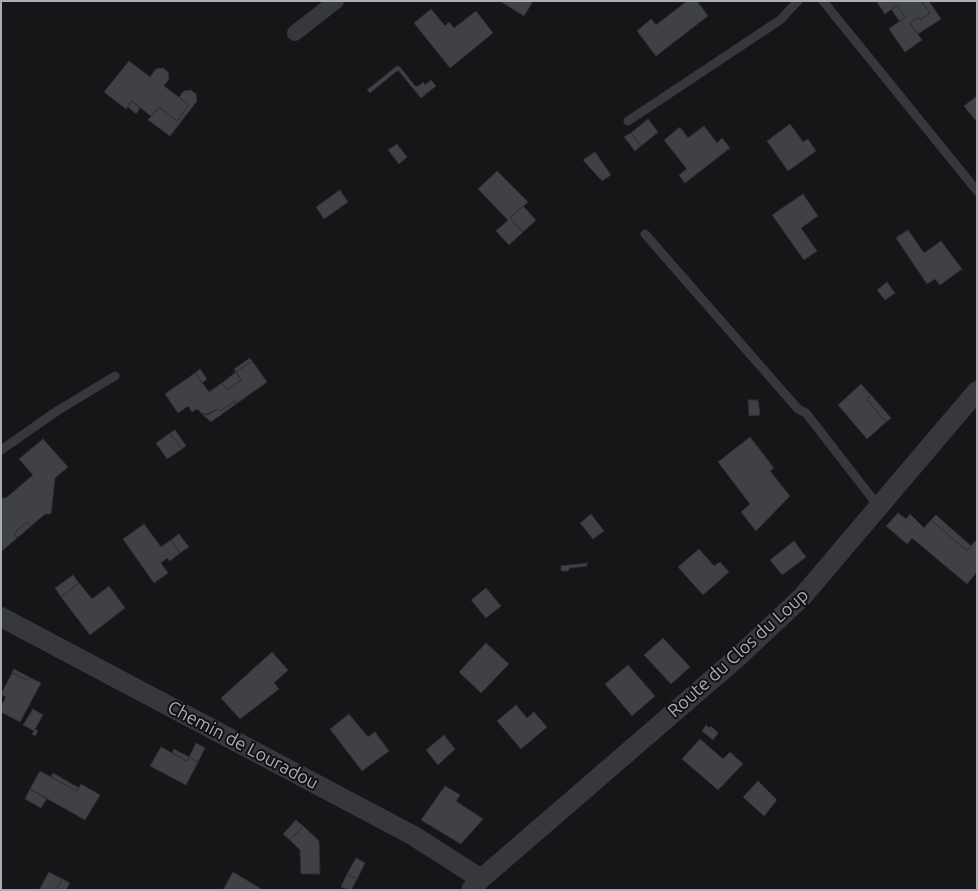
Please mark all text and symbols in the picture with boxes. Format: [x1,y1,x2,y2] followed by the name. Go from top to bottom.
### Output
[663,584,813,722] street label: Route du Clos du Loup
[164,696,322,794] street label: Chemin de Louradou

